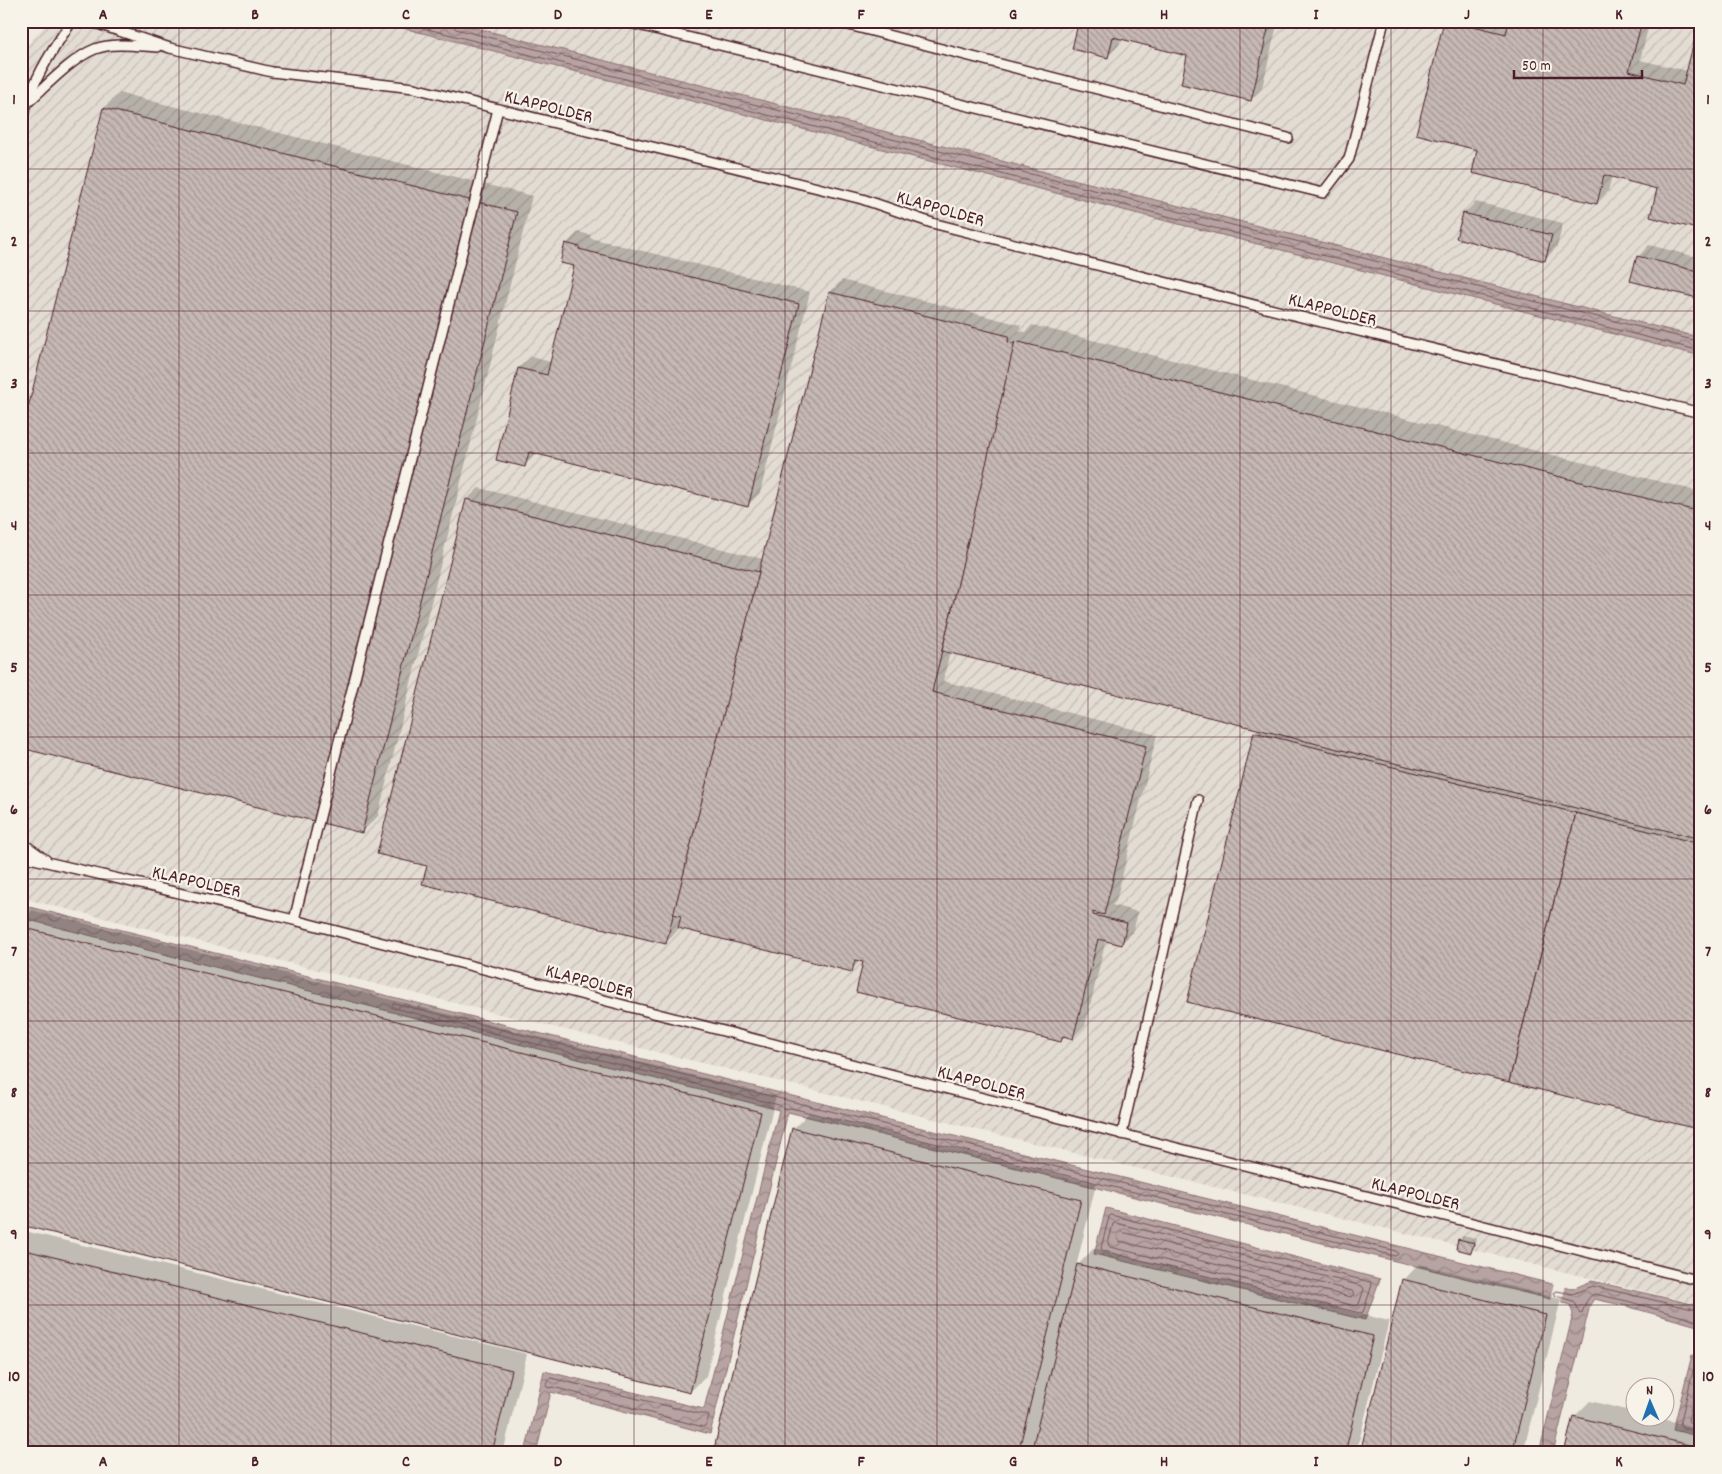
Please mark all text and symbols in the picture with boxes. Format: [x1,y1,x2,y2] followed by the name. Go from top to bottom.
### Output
[99,4,108,27] text: A
[251,4,259,27] text: B
[402,4,410,27] text: C
[554,4,563,27] text: D
[705,4,713,27] text: E
[857,4,865,27] text: F
[1009,4,1017,27] text: G
[1160,4,1168,27] text: H
[1314,4,1320,27] text: I
[1464,4,1470,27] text: J
[1615,4,1623,27] text: K
[1514,48,1642,80] scale bar
[1522,56,1551,78] text: 50 m
[501,84,595,132] street label: KLAPPOLDER
[12,89,16,112] text: 1
[1706,89,1710,112] text: 1
[893,185,987,236] street label: KLAPPOLDER
[11,231,18,254] text: 2
[1705,231,1712,254] text: 2
[1285,287,1379,335] street label: KLAPPOLDER
[10,373,18,396] text: 3
[1704,373,1712,396] text: 3
[11,515,17,538] text: 4
[1705,515,1711,538] text: 4
[10,657,18,680] text: 5
[1704,657,1712,680] text: 5
[10,799,18,822] text: 6
[1704,799,1712,822] text: 6
[149,860,243,907] street label: KLAPPOLDER
[11,941,17,964] text: 7
[1705,941,1711,964] text: 7
[542,959,636,1008] street label: KLAPPOLDER
[934,1060,1028,1109] street label: KLAPPOLDER
[11,1082,18,1105] text: 8
[1705,1082,1712,1105] text: 8
[1368,1171,1462,1219] street label: KLAPPOLDER
[10,1224,18,1247] text: 9
[1704,1224,1712,1247] text: 9
[8,1366,20,1389] text: 10
[1702,1366,1714,1389] text: 10
[1624,1376,1674,1426] north arrow
[1646,1381,1654,1401] text: N
[99,1451,108,1474] text: A
[251,1451,259,1474] text: B
[402,1451,410,1474] text: C
[554,1451,563,1474] text: D
[705,1451,713,1474] text: E
[857,1451,865,1474] text: F
[1009,1451,1017,1474] text: G
[1160,1451,1168,1474] text: H
[1314,1451,1320,1474] text: I
[1464,1451,1470,1474] text: J
[1615,1451,1623,1474] text: K

